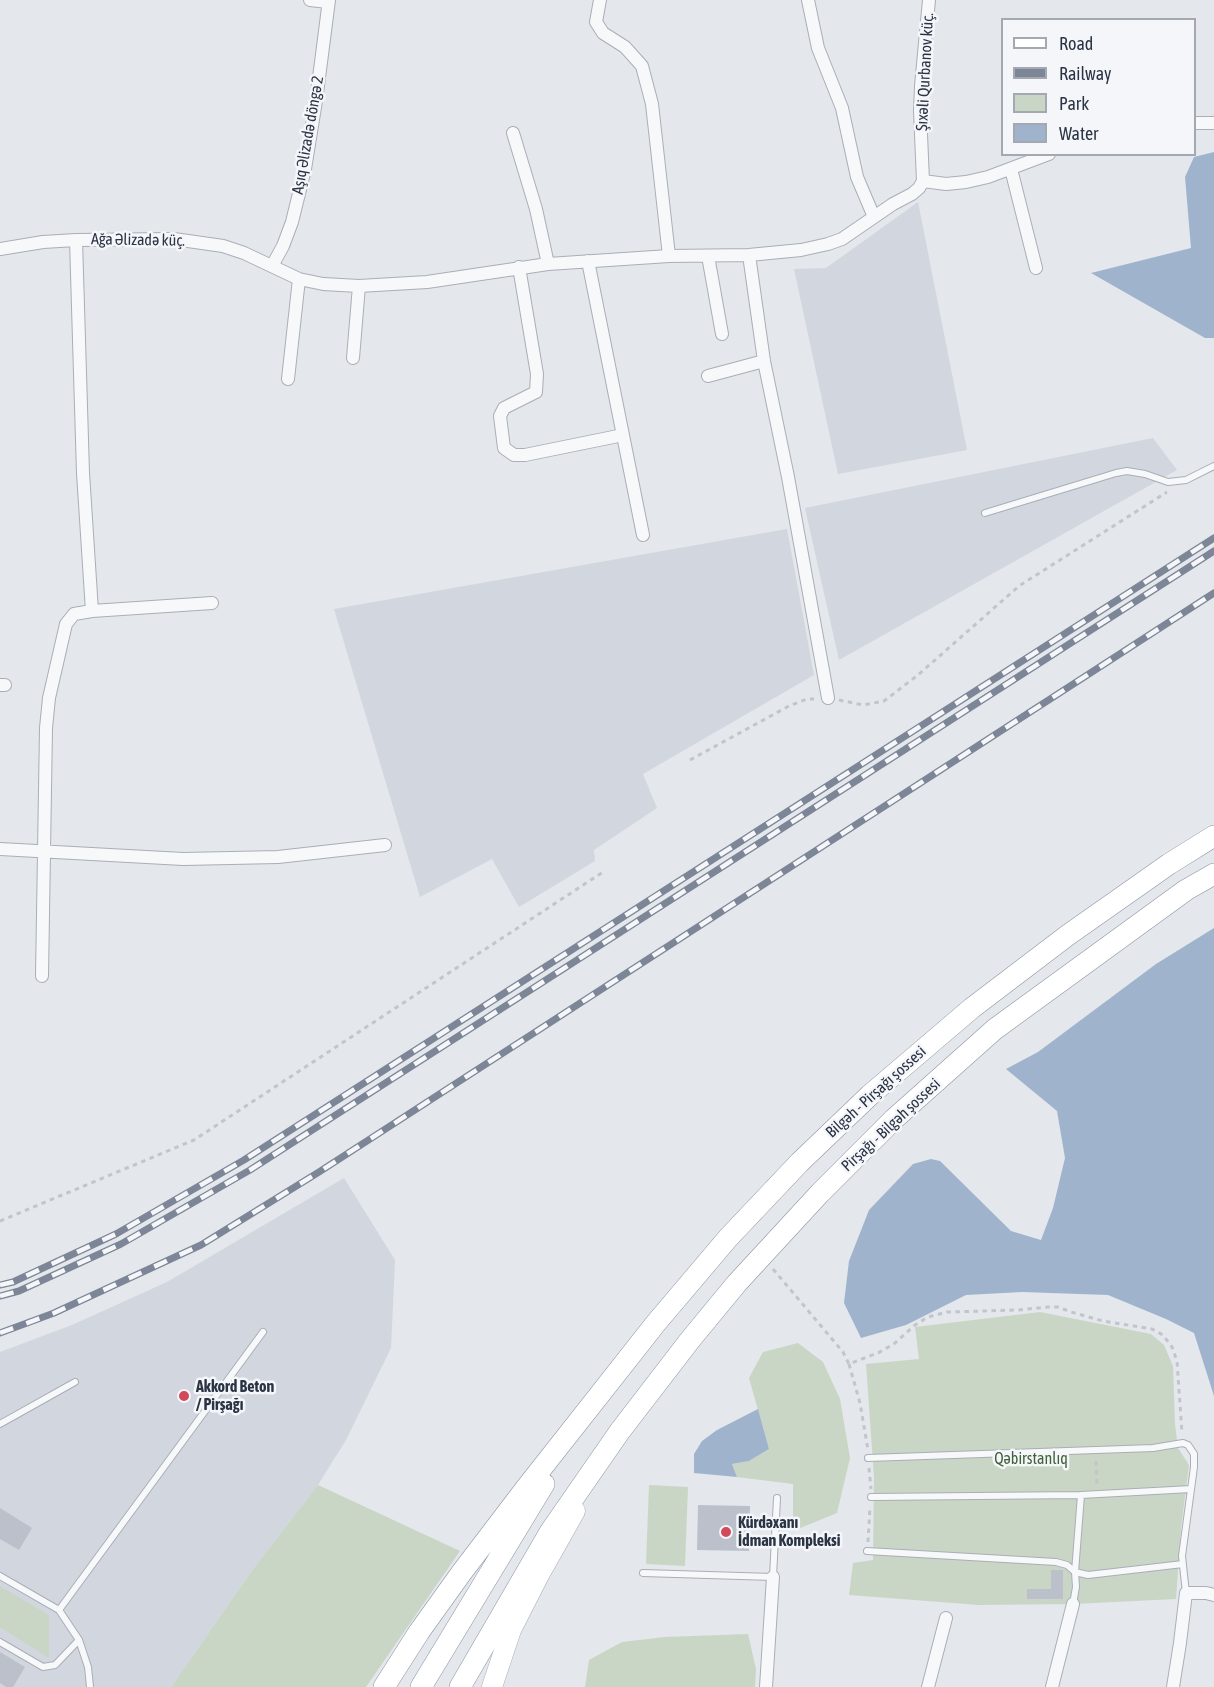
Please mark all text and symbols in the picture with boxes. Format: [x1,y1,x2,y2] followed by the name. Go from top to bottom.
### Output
[912,12,938,132] street label: Şıxəli Qurbanov küç.
[1001,18,1196,156] legend
[1059,33,1093,54] text: Road
[1059,63,1111,84] text: Railway
[288,74,328,196] street label: Aşıq Əlizadə döngə 2
[1059,93,1089,114] text: Park
[1059,123,1098,144] text: Water
[91,230,185,250] street label: Ağa Əlizadə küç.
[822,1042,930,1142] street label: Bilgəh - Pirşağı şossesi
[838,1074,944,1176] street label: Pirşağı - Bilgəh şossesi
[196,1377,274,1415] place label: Akkord Beton / Pirşağı
[177,1389,191,1403] marker: Akkord Beton / Pirşağı
[994,1449,1068,1469] park label: Qəbirstanlıq
[738,1513,840,1551] place label: Kürdəxanı İdman Kompleksi
[719,1525,733,1539] marker: Kürdəxanı İdman Kompleksi

